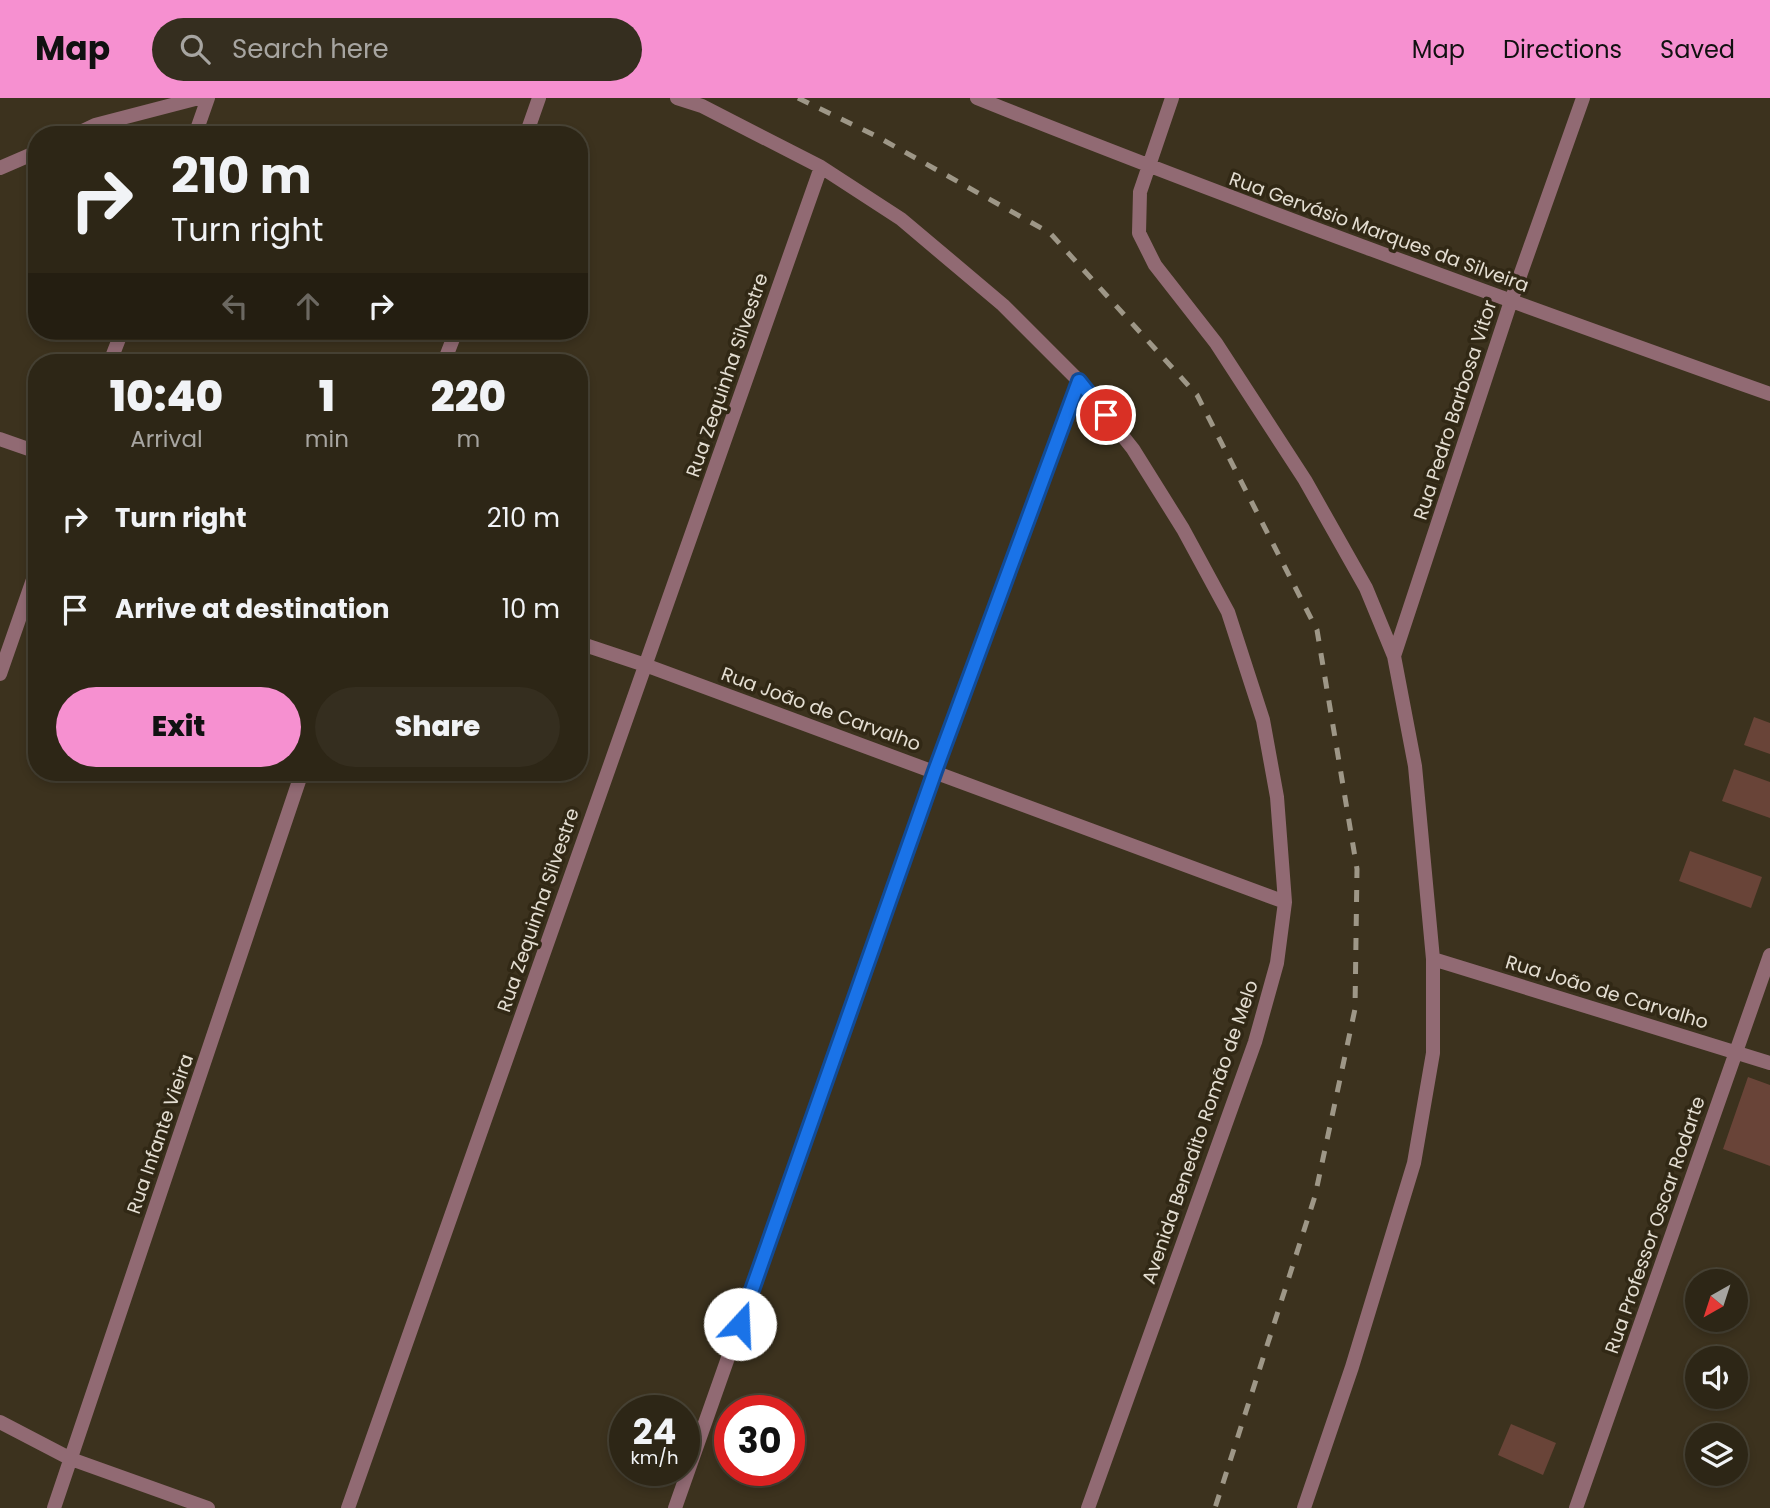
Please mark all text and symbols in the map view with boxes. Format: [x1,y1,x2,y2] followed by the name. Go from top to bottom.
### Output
[152,18,642,81] search box
[35,25,110,72] text: Map
[176,30,214,68] icon: search
[232,31,389,67] text: Search here
[1412,33,1465,66] text: Map
[1503,33,1622,66] text: Directions
[1660,33,1735,66] text: Saved
[171,142,312,210] text: 210 m
[56,154,147,245] icon: right
[1225,165,1533,299] street label: Rua Gervásio Marques da Silveira
[171,207,323,252] text: Turn right
[679,269,775,481] street label: Rua Zequinha Silvestre
[216,287,254,325] icon: left
[289,287,327,325] icon: ahead
[362,287,400,325] icon: right
[1407,297,1503,523] street label: Rua Pedro Barbosa Vitor
[110,367,223,426] text: 10:40
[319,367,335,426] text: 1
[431,367,506,426] text: 220
[1076,385,1136,445] pin
[1087,396,1125,434] icon: arrive
[130,423,203,455] text: Arrival
[305,423,349,455] text: min
[457,423,480,455] text: m
[56,500,94,538] icon: right
[115,500,247,536] text: Turn right
[487,500,560,536] text: 210 m
[56,591,94,629] icon: arrive
[115,591,390,627] text: Arrive at destination
[502,591,560,627] text: 10 m
[717,660,925,758] street label: Rua João de Carvalho
[56,687,301,767] button: Exit
[315,687,560,767] button: Share
[490,804,586,1016] street label: Rua Zequinha Silvestre
[1502,948,1712,1036] street label: Rua João de Carvalho
[1135,976,1265,1288] street label: Avenida Benedito Romão de Melo
[120,1050,200,1218] street label: Rua Infante Vieira
[1598,1093,1712,1357] street label: Rua Professor Oscar Rodarte
[1685,1269,1748,1332] north arrow
[1685,1269,1748,1486] map controls
[703,1287,777,1361] position arrow
[1685,1346,1748,1409] button: sound
[714,1395,805,1486] speed limit sign: 30
[633,1407,676,1456] text: 24
[1685,1423,1748,1486] button: layers
[631,1445,678,1470] text: km/h

